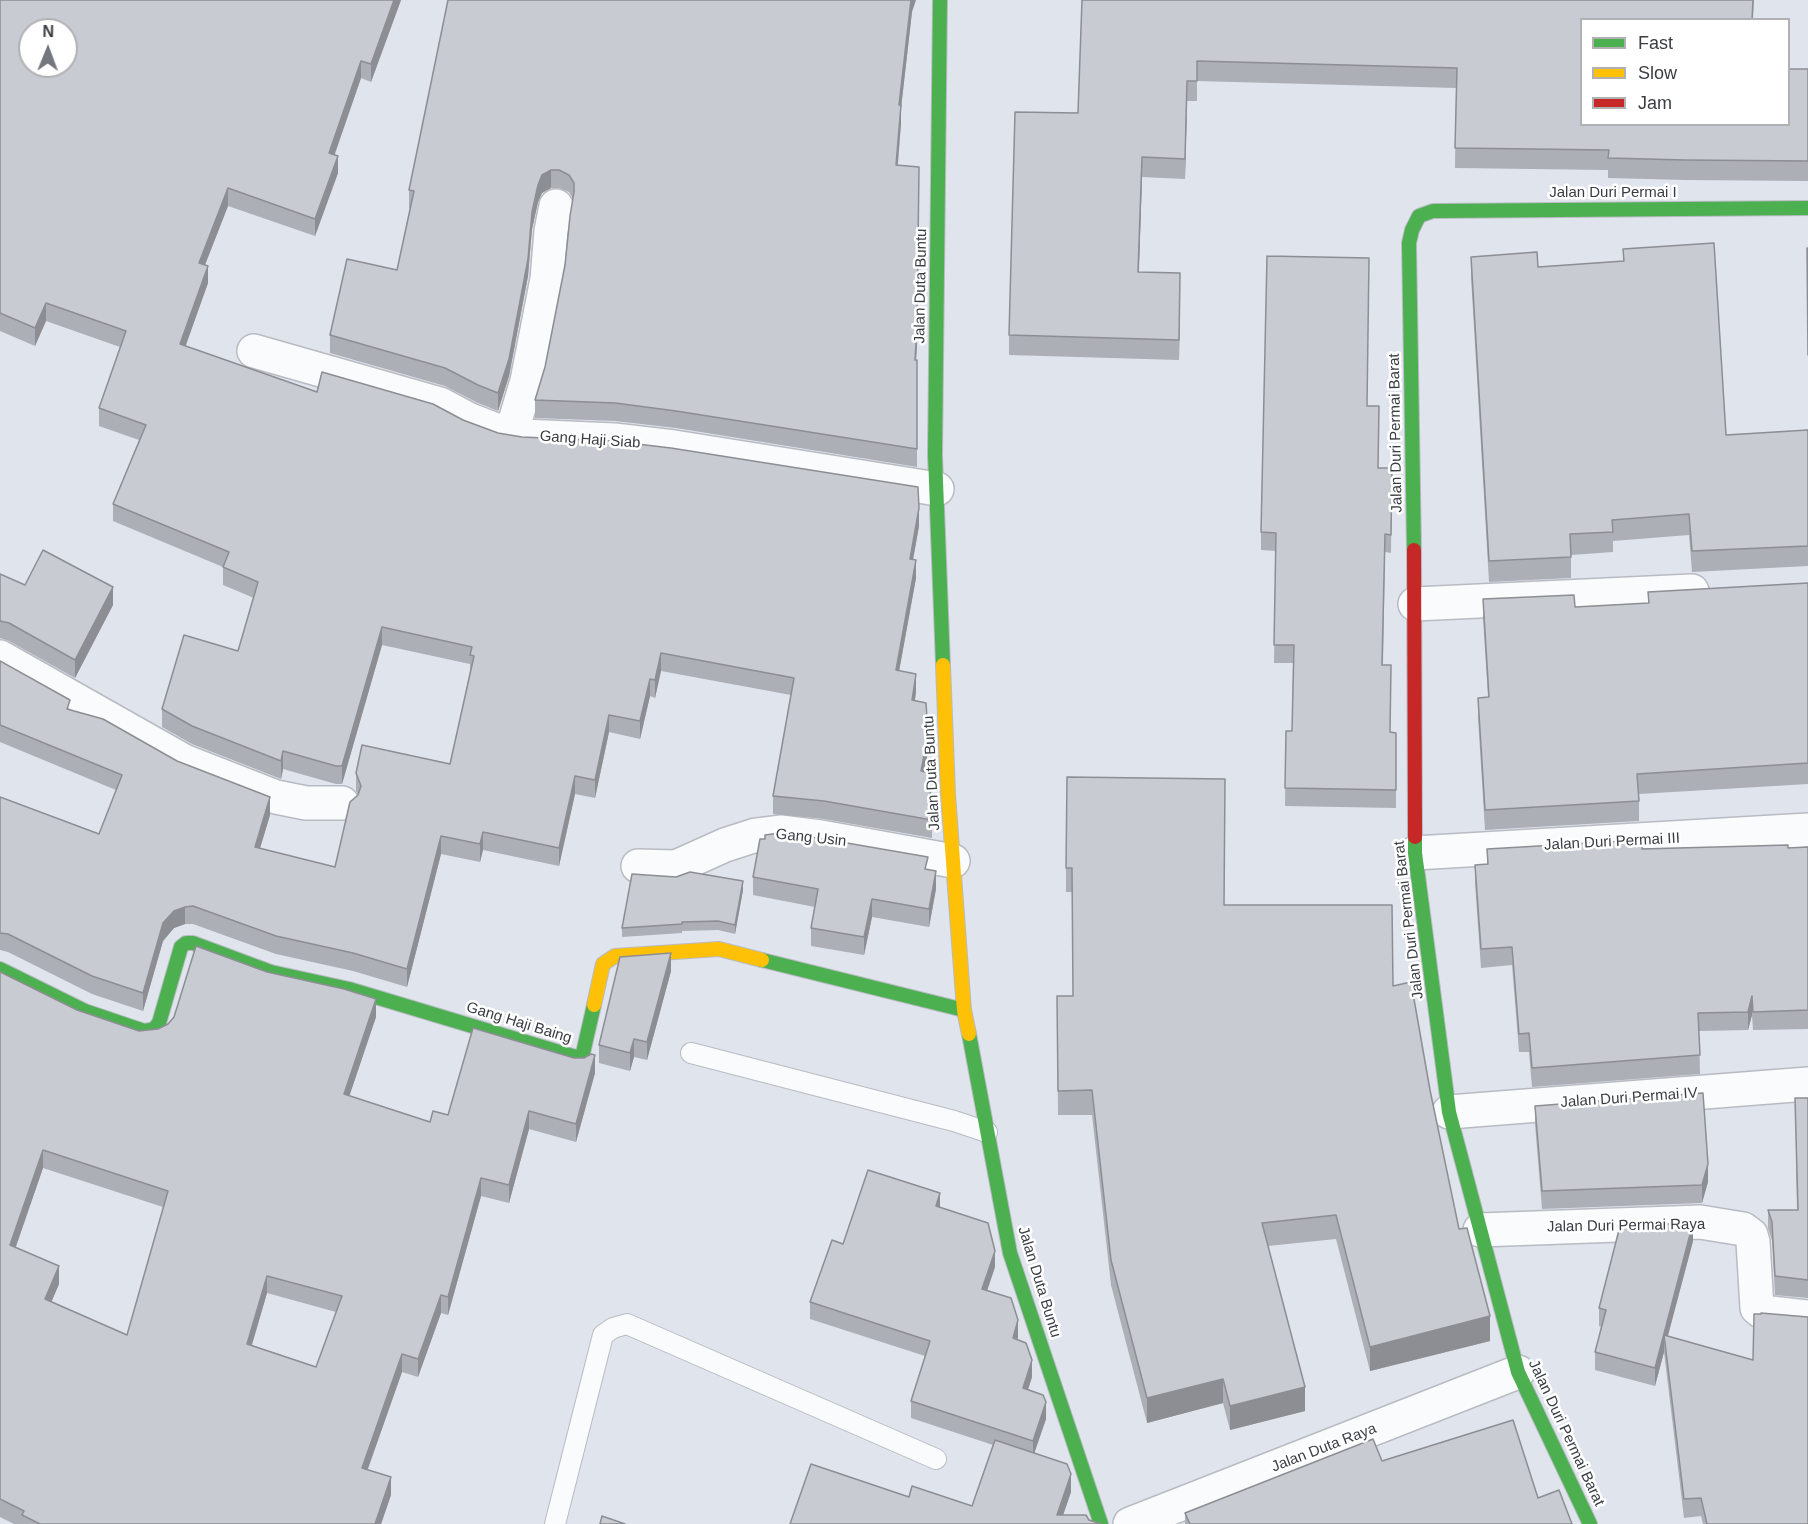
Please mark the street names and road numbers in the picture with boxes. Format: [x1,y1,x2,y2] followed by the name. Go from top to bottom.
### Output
[1549,184,1677,202] street label: Jalan Duri Permai I
[911,228,931,344] street label: Jalan Duta Buntu
[1386,353,1406,513] street label: Jalan Duri Permai Barat
[539,428,641,452] street label: Gang Haji Siab
[920,715,944,831] street label: Jalan Duta Buntu
[775,825,847,851] street label: Gang Usin
[1544,829,1680,855] street label: Jalan Duri Permai III
[1390,840,1428,1000] street label: Jalan Duri Permai Barat
[464,998,574,1048] street label: Gang Haji Baing
[1560,1084,1698,1112] street label: Jalan Duri Permai IV
[1547,1216,1705,1236] street label: Jalan Duri Permai Raya
[1014,1224,1064,1340] street label: Jalan Duta Buntu
[1524,1357,1608,1509] street label: Jalan Duri Permai Barat
[1269,1420,1379,1476] street label: Jalan Duta Raya

